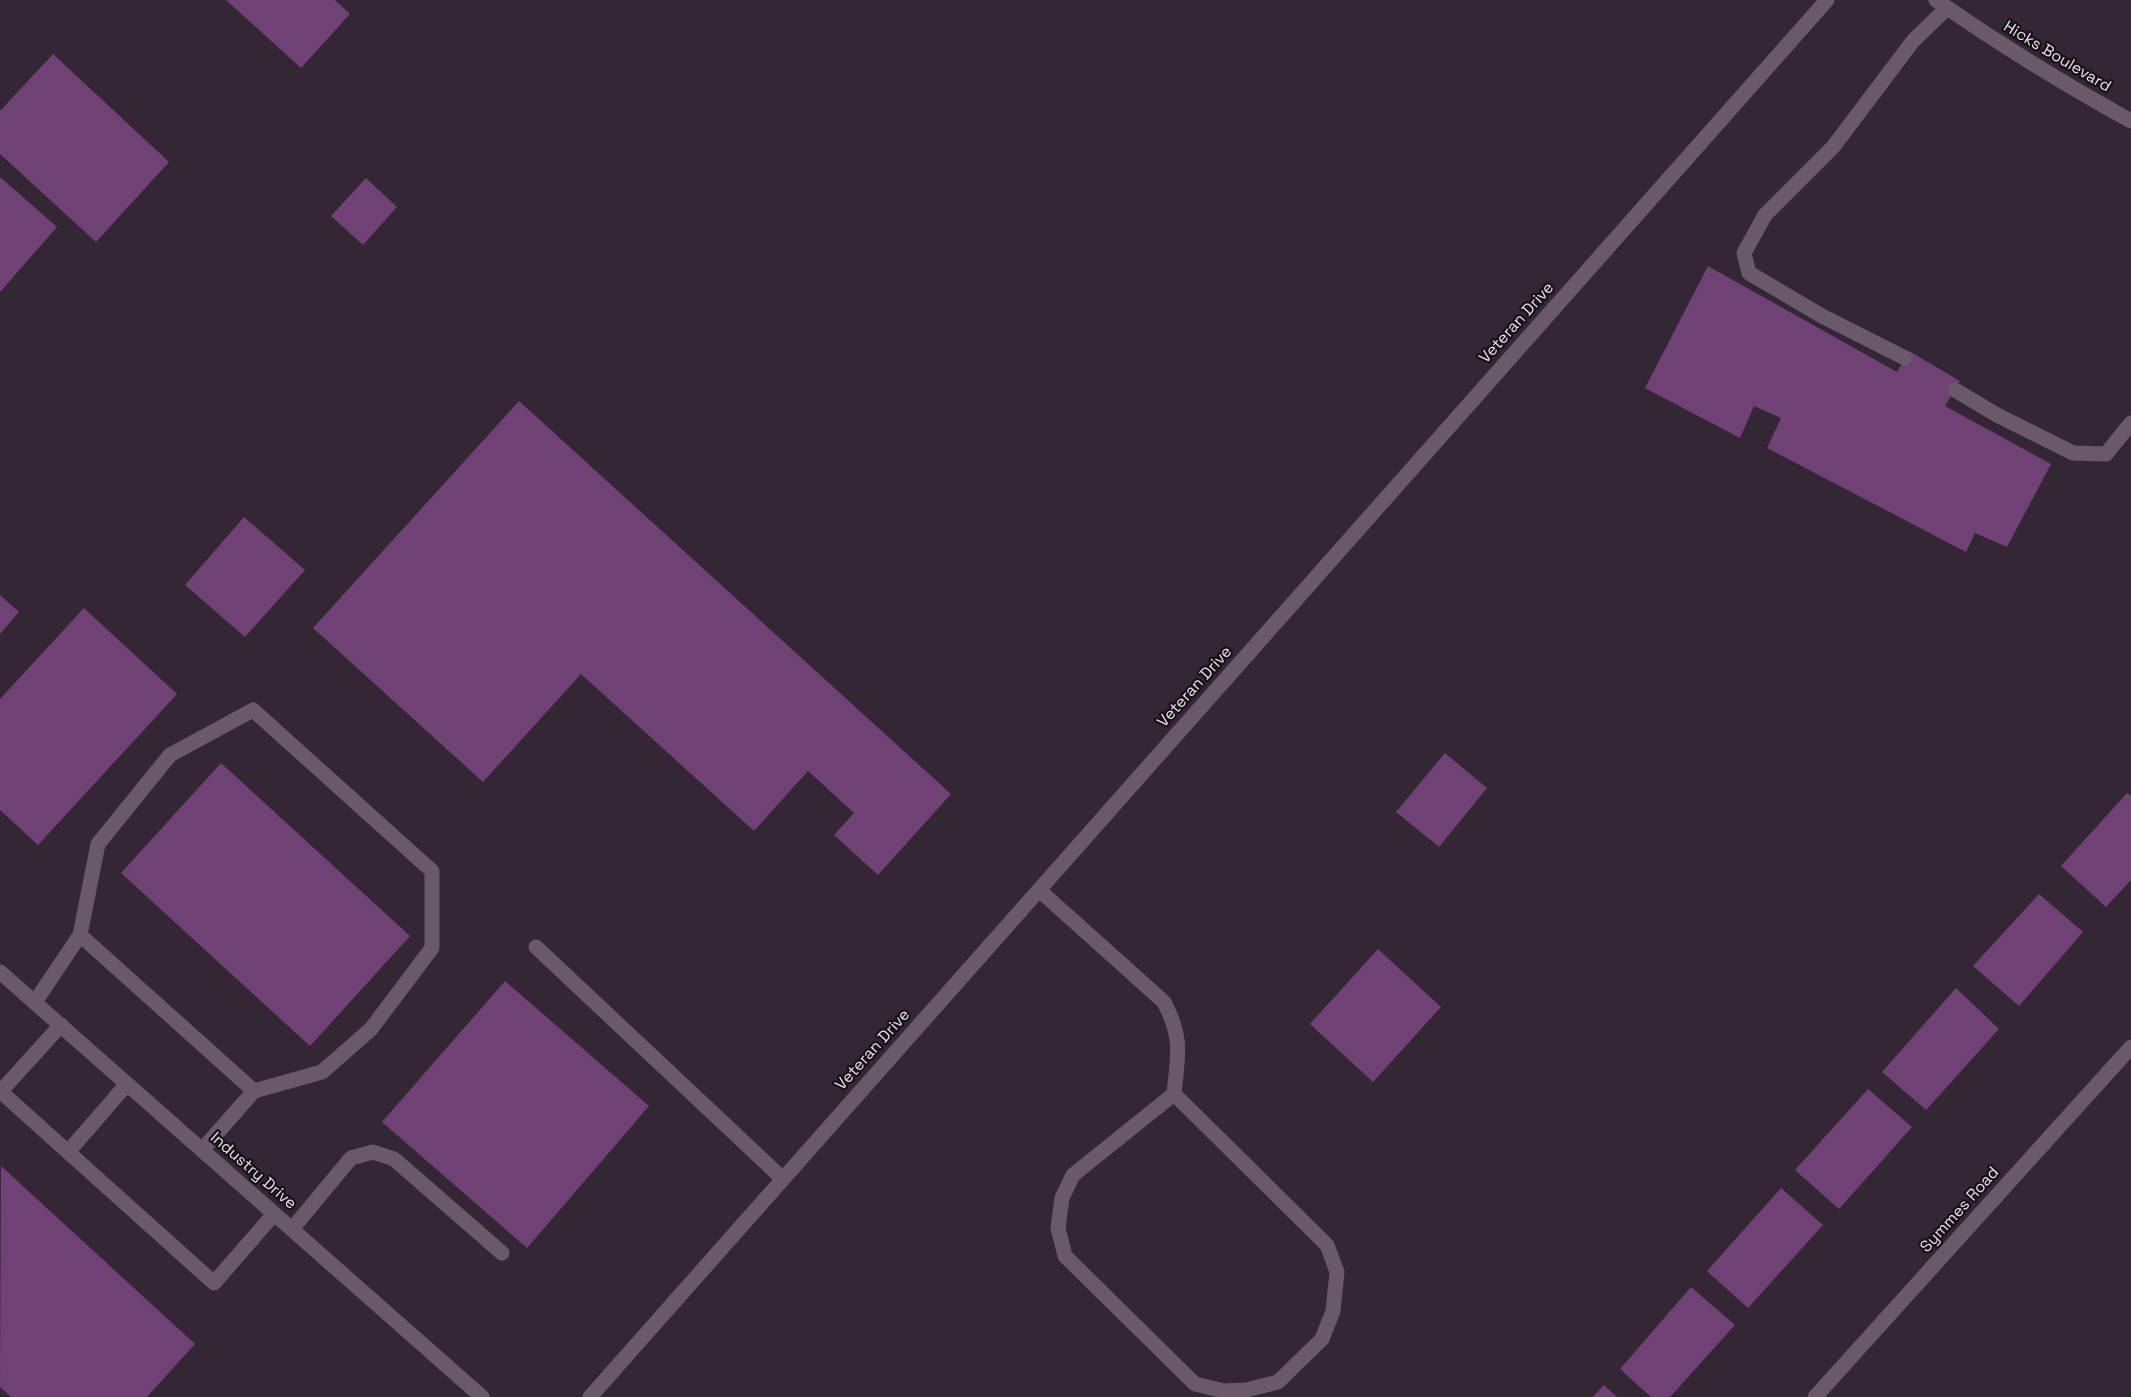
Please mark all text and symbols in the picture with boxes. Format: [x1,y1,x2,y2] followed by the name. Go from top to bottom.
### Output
[2000,17,2114,97] street label: Hicks Boulevard
[1476,279,1558,367] street label: Veteran Drive
[1154,643,1236,731] street label: Veteran Drive
[832,1006,914,1094] street label: Veteran Drive
[206,1128,300,1214] street label: Industry Drive
[1917,1163,2003,1257] street label: Symmes Road

